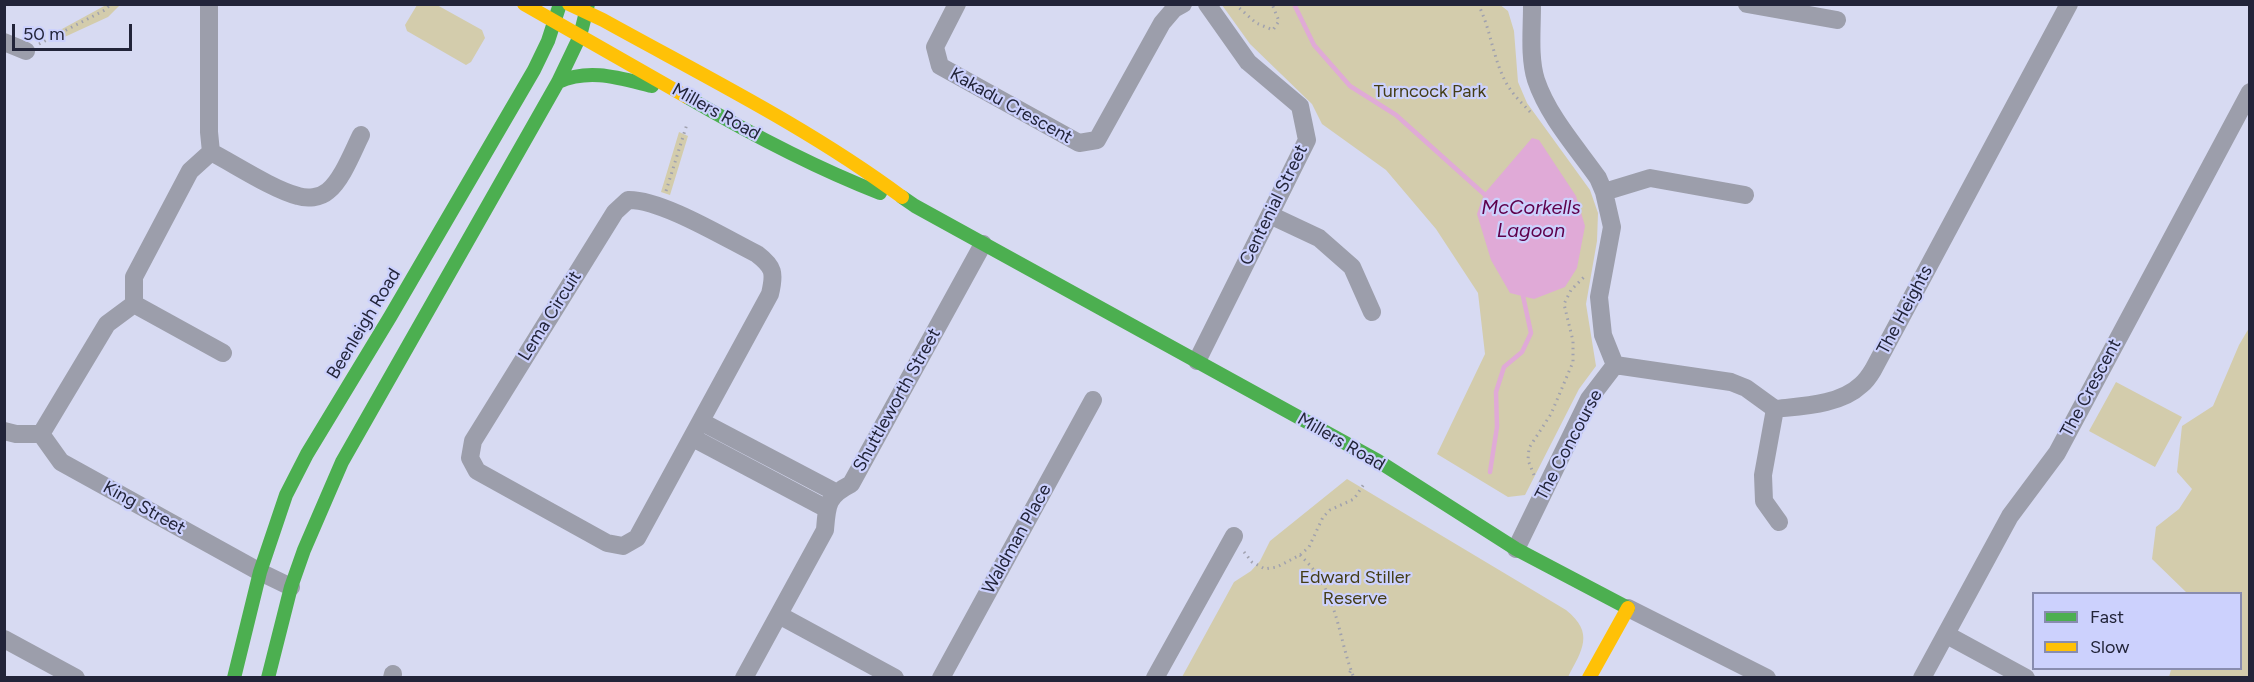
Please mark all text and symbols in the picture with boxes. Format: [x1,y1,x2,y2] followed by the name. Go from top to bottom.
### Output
[15,12,135,50] scale bar
[23,23,65,45] text: 50 m
[946,63,1076,149] street label: Kakadu Crescent
[668,79,764,145] street label: Millers Road
[1374,81,1486,103] park label: Turncock Park
[1235,141,1313,269] street label: Centenial Street
[1481,196,1581,243] water label: McCorkells Lagoon
[1873,262,1937,358] street label: The Heights
[323,265,405,383] street label: Beenleigh Road
[514,267,586,365] street label: Lema Circuit
[849,325,945,475] street label: Shuttleworth Street
[2056,335,2126,441] street label: The Crescent
[1531,386,1607,504] street label: The Concourse
[1293,408,1389,476] street label: Millers Road
[99,477,189,539] street label: King Street
[978,480,1056,598] street label: Waldman Place
[1299,567,1411,610] park label: Edward Stiller Reserve
[2032,592,2242,670] legend
[2090,606,2124,628] text: Fast
[2090,636,2129,658] text: Slow

